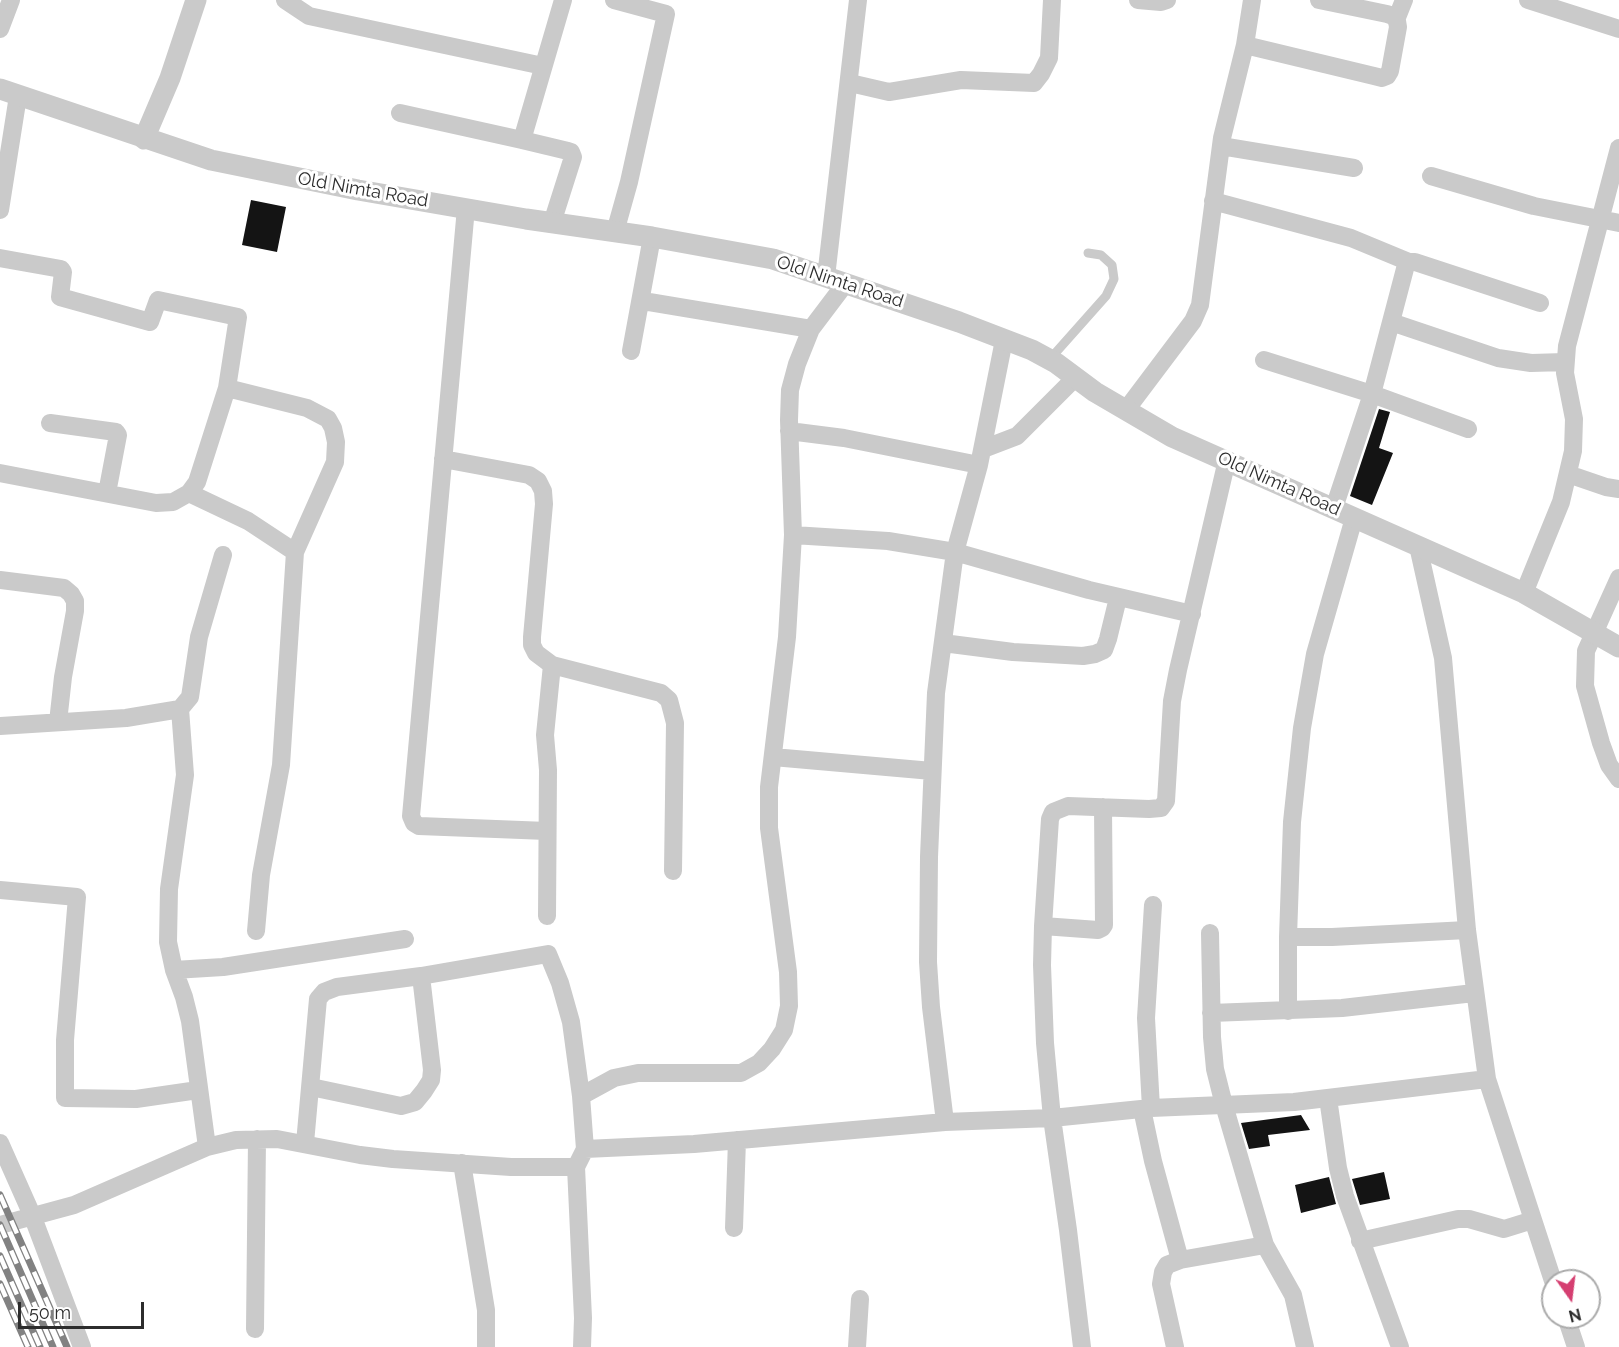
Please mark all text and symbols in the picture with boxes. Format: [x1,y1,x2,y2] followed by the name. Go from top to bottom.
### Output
[296,168,430,212] street label: Old Nimta Road
[774,251,906,313] street label: Old Nimta Road
[1214,447,1344,521] street label: Old Nimta Road
[1541,1269,1601,1329] north arrow
[21,1290,147,1328] scale bar
[29,1302,71,1323] text: 50 m
[1567,1304,1583,1326] text: N

